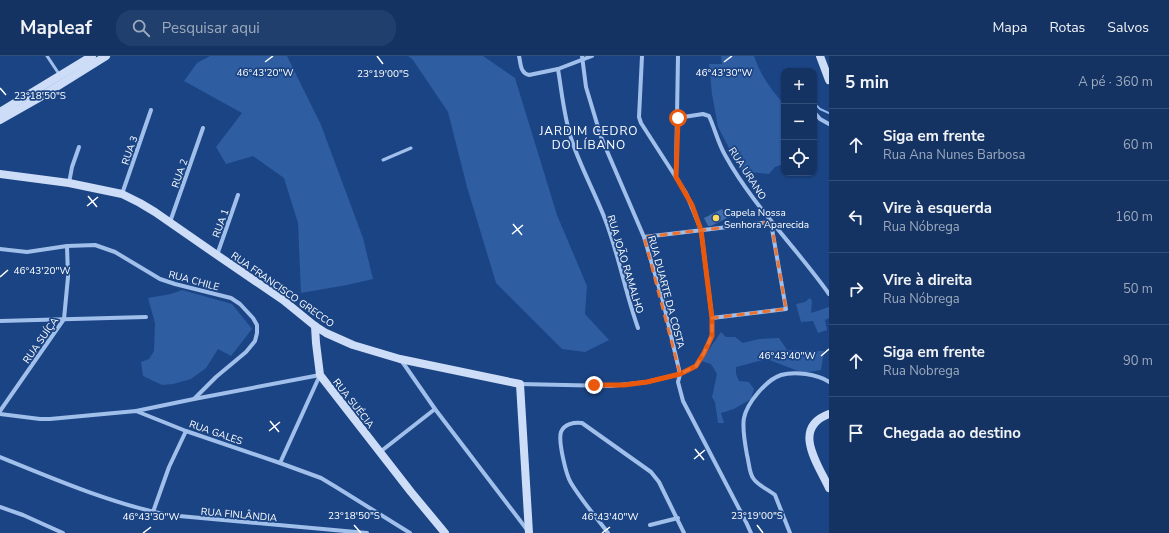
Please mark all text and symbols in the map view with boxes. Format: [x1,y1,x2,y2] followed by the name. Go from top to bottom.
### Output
[116,10,396,46] search box
[20,15,92,41] text: Mapleaf
[130,17,152,39] icon: search
[162,18,260,38] text: Pesquisar aqui
[992,18,1027,37] text: Mapa
[1049,18,1085,37] text: Rotas
[1107,18,1149,37] text: Salvos
[237,66,293,80] text: 46°43'20"W
[696,66,752,80] text: 46°43'30"W
[357,67,409,81] text: 23°19'00"S
[781,68,817,176] map controls
[781,68,817,104] button: +
[845,71,889,94] text: 5 min
[1078,73,1153,91] text: A pé · 360 m
[14,89,66,103] text: 23°18'50"S
[781,104,817,140] button: −
[669,109,687,127] route start
[538,123,639,153] district label: JARDIM CEDRO DO LÍBANO
[883,126,985,146] text: Siga em frente
[118,134,141,167] street label: RUA 3
[845,134,867,156] icon: ahead
[1123,136,1153,154] text: 60 m
[781,140,817,176] button: locate
[725,145,770,203] street label: RUA URANO
[883,146,1025,164] text: Rua Ana Nunes Barbosa
[168,157,191,190] street label: RUA 2
[883,198,992,218] text: Vire à esquerda
[724,206,809,232] place label: Capela Nossa Senhora Aparecida
[845,206,867,228] icon: left
[209,207,233,240] street label: RUA 1
[1115,208,1153,226] text: 160 m
[603,213,647,316] street label: RUA JOÃO RAMALHO
[711,213,721,223] marker: Capela Nossa Senhora Aparecida
[883,218,960,236] text: Rua Nóbrega
[644,234,688,351] street label: RUA DUARTE DA COSTA
[228,249,337,331] street label: RUA FRANCISCO GRECCO
[14,264,70,278] text: 46°43'20"W
[167,267,221,294] street label: RUA CHILE
[883,270,972,290] text: Vire à direita
[845,278,867,300] icon: right
[1123,280,1153,298] text: 50 m
[883,290,960,308] text: Rua Nóbrega
[20,314,62,367] street label: RUA SUÍÇA
[883,342,985,362] text: Siga em frente
[759,349,815,363] text: 46°43'40"W
[845,350,867,372] icon: ahead
[1123,352,1153,370] text: 90 m
[883,362,960,380] text: Rua Nobrega
[329,376,378,432] street label: RUA SUÉCIA
[585,376,603,394] route end
[187,417,244,449] street label: RUA GALES
[845,422,867,444] icon: arrive
[883,423,1021,443] text: Chegada ao destino
[200,505,278,525] street label: RUA FINLÂNDIA
[328,509,380,523] text: 23°18'50"S
[731,509,783,523] text: 23°19'00"S
[123,510,179,524] text: 46°43'30"W
[582,510,638,524] text: 46°43'40"W

